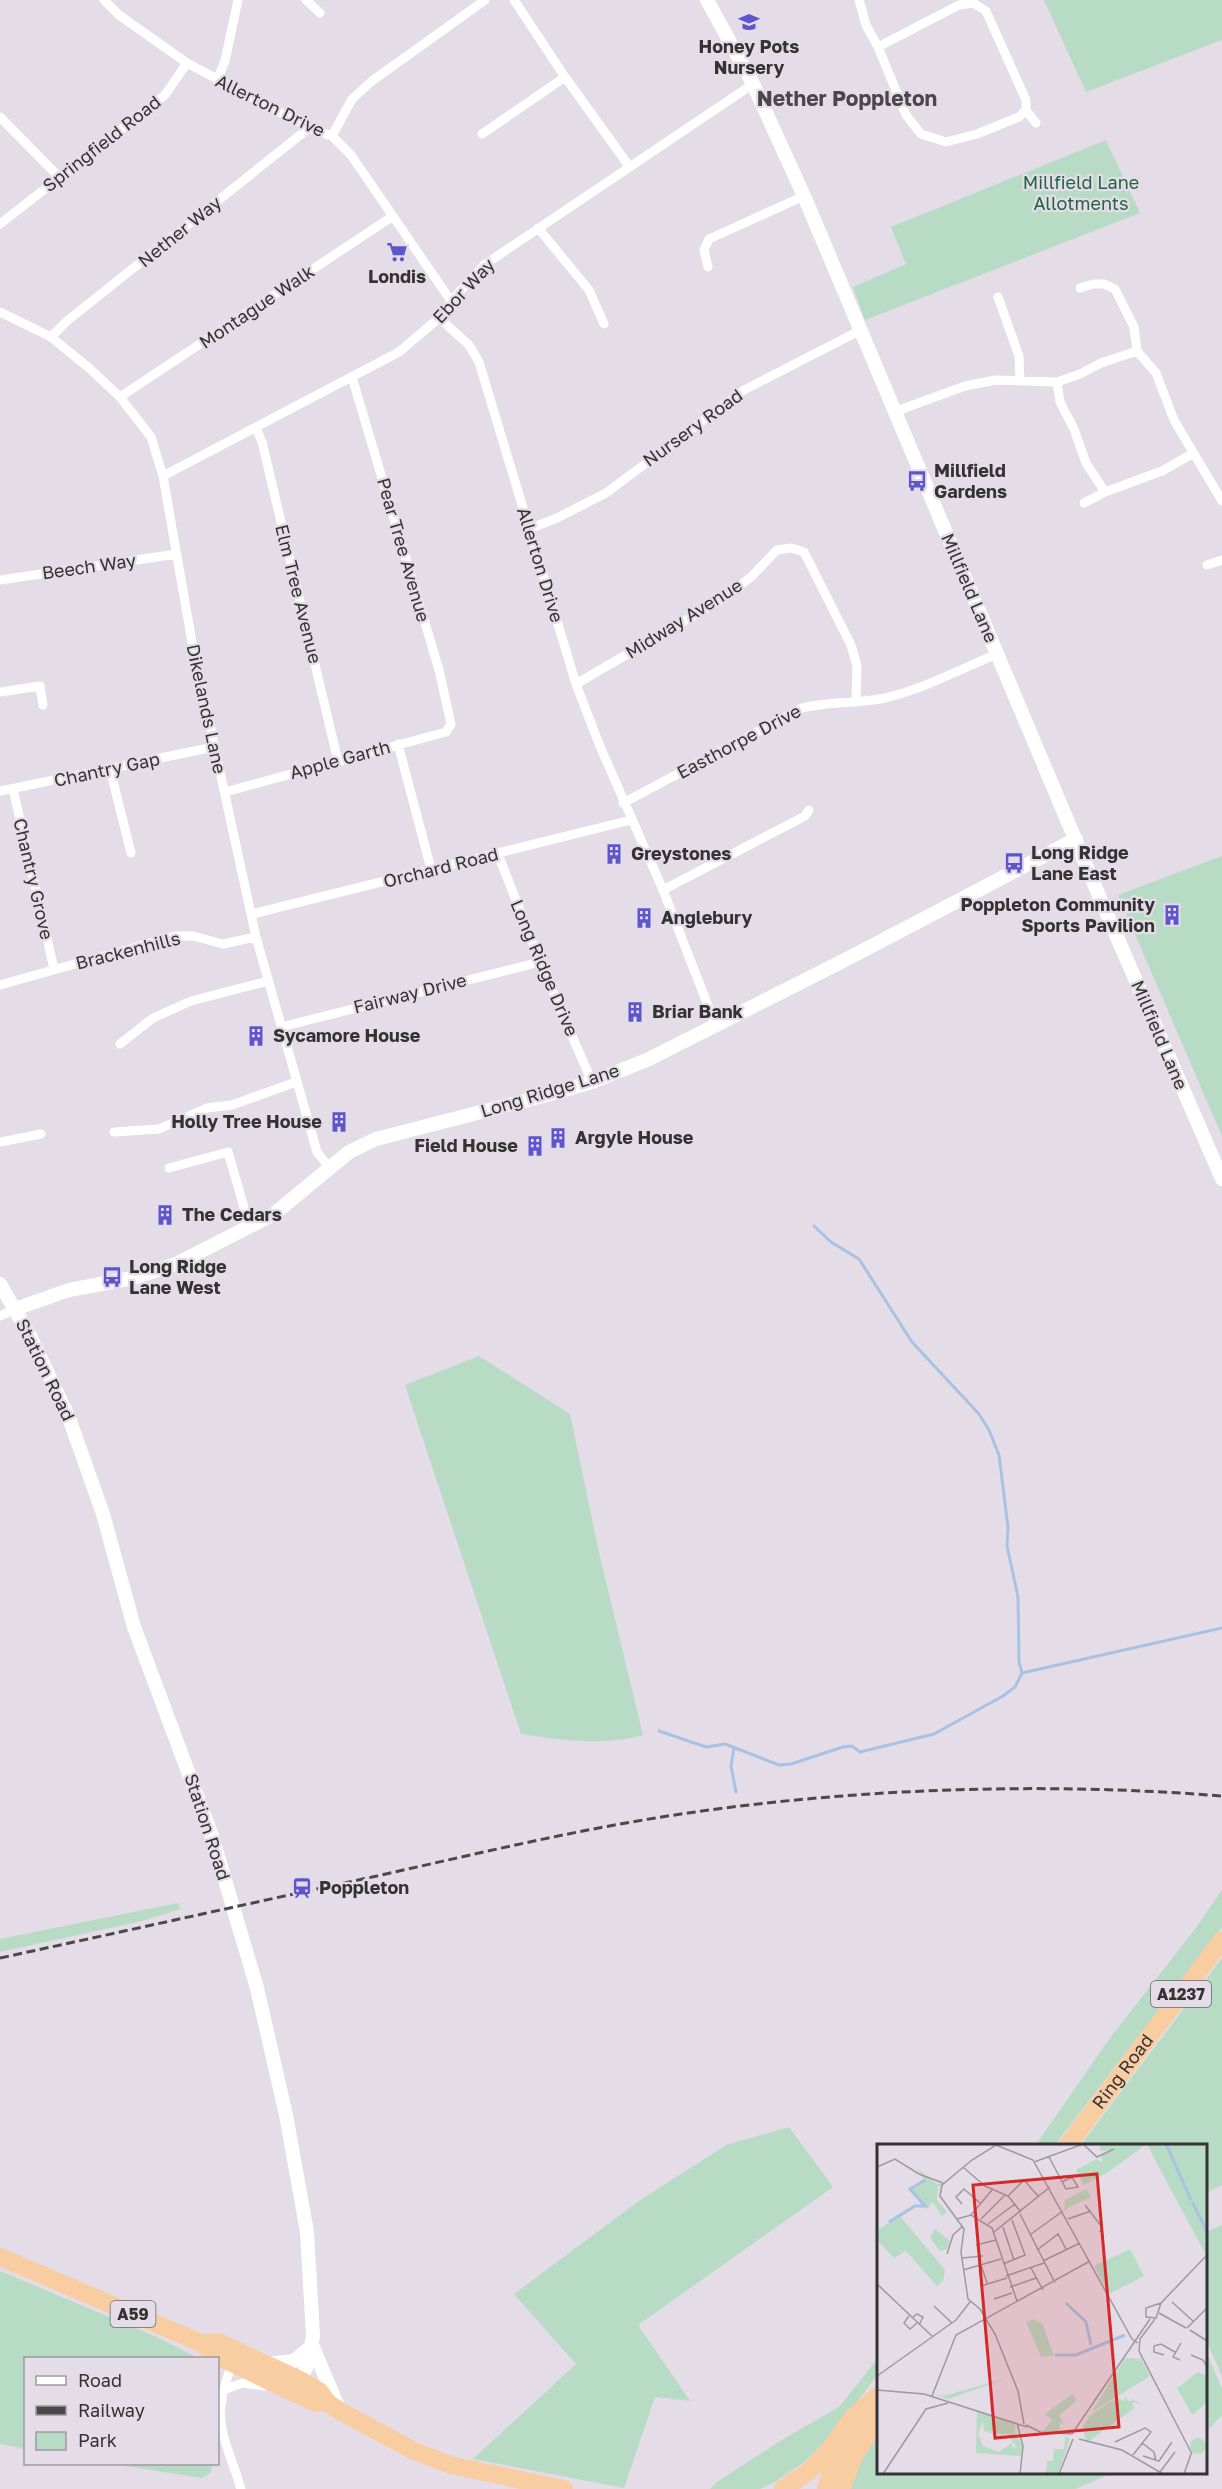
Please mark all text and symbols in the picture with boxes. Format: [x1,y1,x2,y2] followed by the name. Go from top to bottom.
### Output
[737,10,761,34] school or university icon: Honey Pots Nursery
[699,35,799,78] place label: Honey Pots Nursery
[212,69,329,141] street label: Allerton Drive
[757,85,937,111] district label: Nether Poppleton
[38,90,165,196] street label: Springfield Road
[1023,171,1139,214] park label: Millfield Lane Allotments
[133,191,225,271] street label: Nether Way
[385,240,409,264] supermarket icon: Londis
[428,253,499,327] street label: Ebor Way
[195,260,318,353] street label: Montague Walk
[368,265,426,287] place label: Londis
[638,384,747,471] street label: Nursery Road
[934,459,1007,502] place label: Millfield Gardens
[905,469,929,493] bus stop icon: Millfield Gardens
[373,475,435,624] street label: Pear Tree Avenue
[513,505,569,625] street label: Allerton Drive
[271,522,327,666] street label: Elm Tree Avenue
[937,530,1003,646] street label: Millfield Lane
[40,549,137,583] street label: Beech Way
[621,573,746,663] street label: Midway Avenue
[183,642,231,776] street label: Dikelands Lane
[673,699,804,783] street label: Easthorpe Drive
[287,735,392,783] street label: Apple Garth
[52,747,162,791] street label: Chantry Gap
[9,816,59,942] street label: Chantry Grove
[1031,841,1129,884] place label: Long Ridge Lane East
[381,842,501,892] street label: Orchard Road
[602,842,626,866] building icon: Greystones
[631,842,731,864] place label: Greystones
[1002,851,1026,875] bus stop icon: Long Ridge Lane East
[961,893,1155,936] place label: Poppleton Community Sports Pavilion
[506,896,584,1039] street label: Long Ridge Drive
[1160,903,1184,927] building icon: Poppleton Community Sports Pavilion
[632,906,656,930] building icon: Anglebury
[661,906,753,928] place label: Anglebury
[73,926,182,974] street label: Brackenhills
[351,968,469,1018] street label: Fairway Drive
[1127,977,1193,1093] street label: Millfield Lane
[623,1000,647,1024] building icon: Briar Bank
[652,1000,744,1022] place label: Briar Bank
[244,1024,268,1048] building icon: Sycamore House
[273,1024,421,1046] place label: Sycamore House
[478,1059,622,1122] street label: Long Ridge Lane
[171,1110,322,1132] place label: Holly Tree House
[327,1110,351,1134] building icon: Holly Tree House
[546,1126,570,1150] building icon: Argyle House
[575,1126,694,1148] place label: Argyle House
[414,1134,518,1156] place label: Field House
[523,1134,547,1158] building icon: Field House
[153,1203,177,1227] building icon: The Cedars
[182,1203,282,1225] place label: The Cedars
[129,1255,227,1298] place label: Long Ridge Lane West
[100,1265,124,1289] bus stop icon: Long Ridge Lane West
[12,1315,80,1424] street label: Station Road
[180,1771,236,1883] street label: Station Road
[290,1876,314,1900] station icon: Poppleton
[319,1876,409,1898] place label: Poppleton
[1151,1981,1211,2007] road number: A1237
[1087,2029,1157,2113] street label: Ring Road
[877,2144,1207,2474] inset map
[110,2301,156,2327] road number: A59
[24,2357,219,2465] legend
[78,2369,122,2391] text: Road
[78,2399,145,2421] text: Railway
[78,2429,117,2451] text: Park

